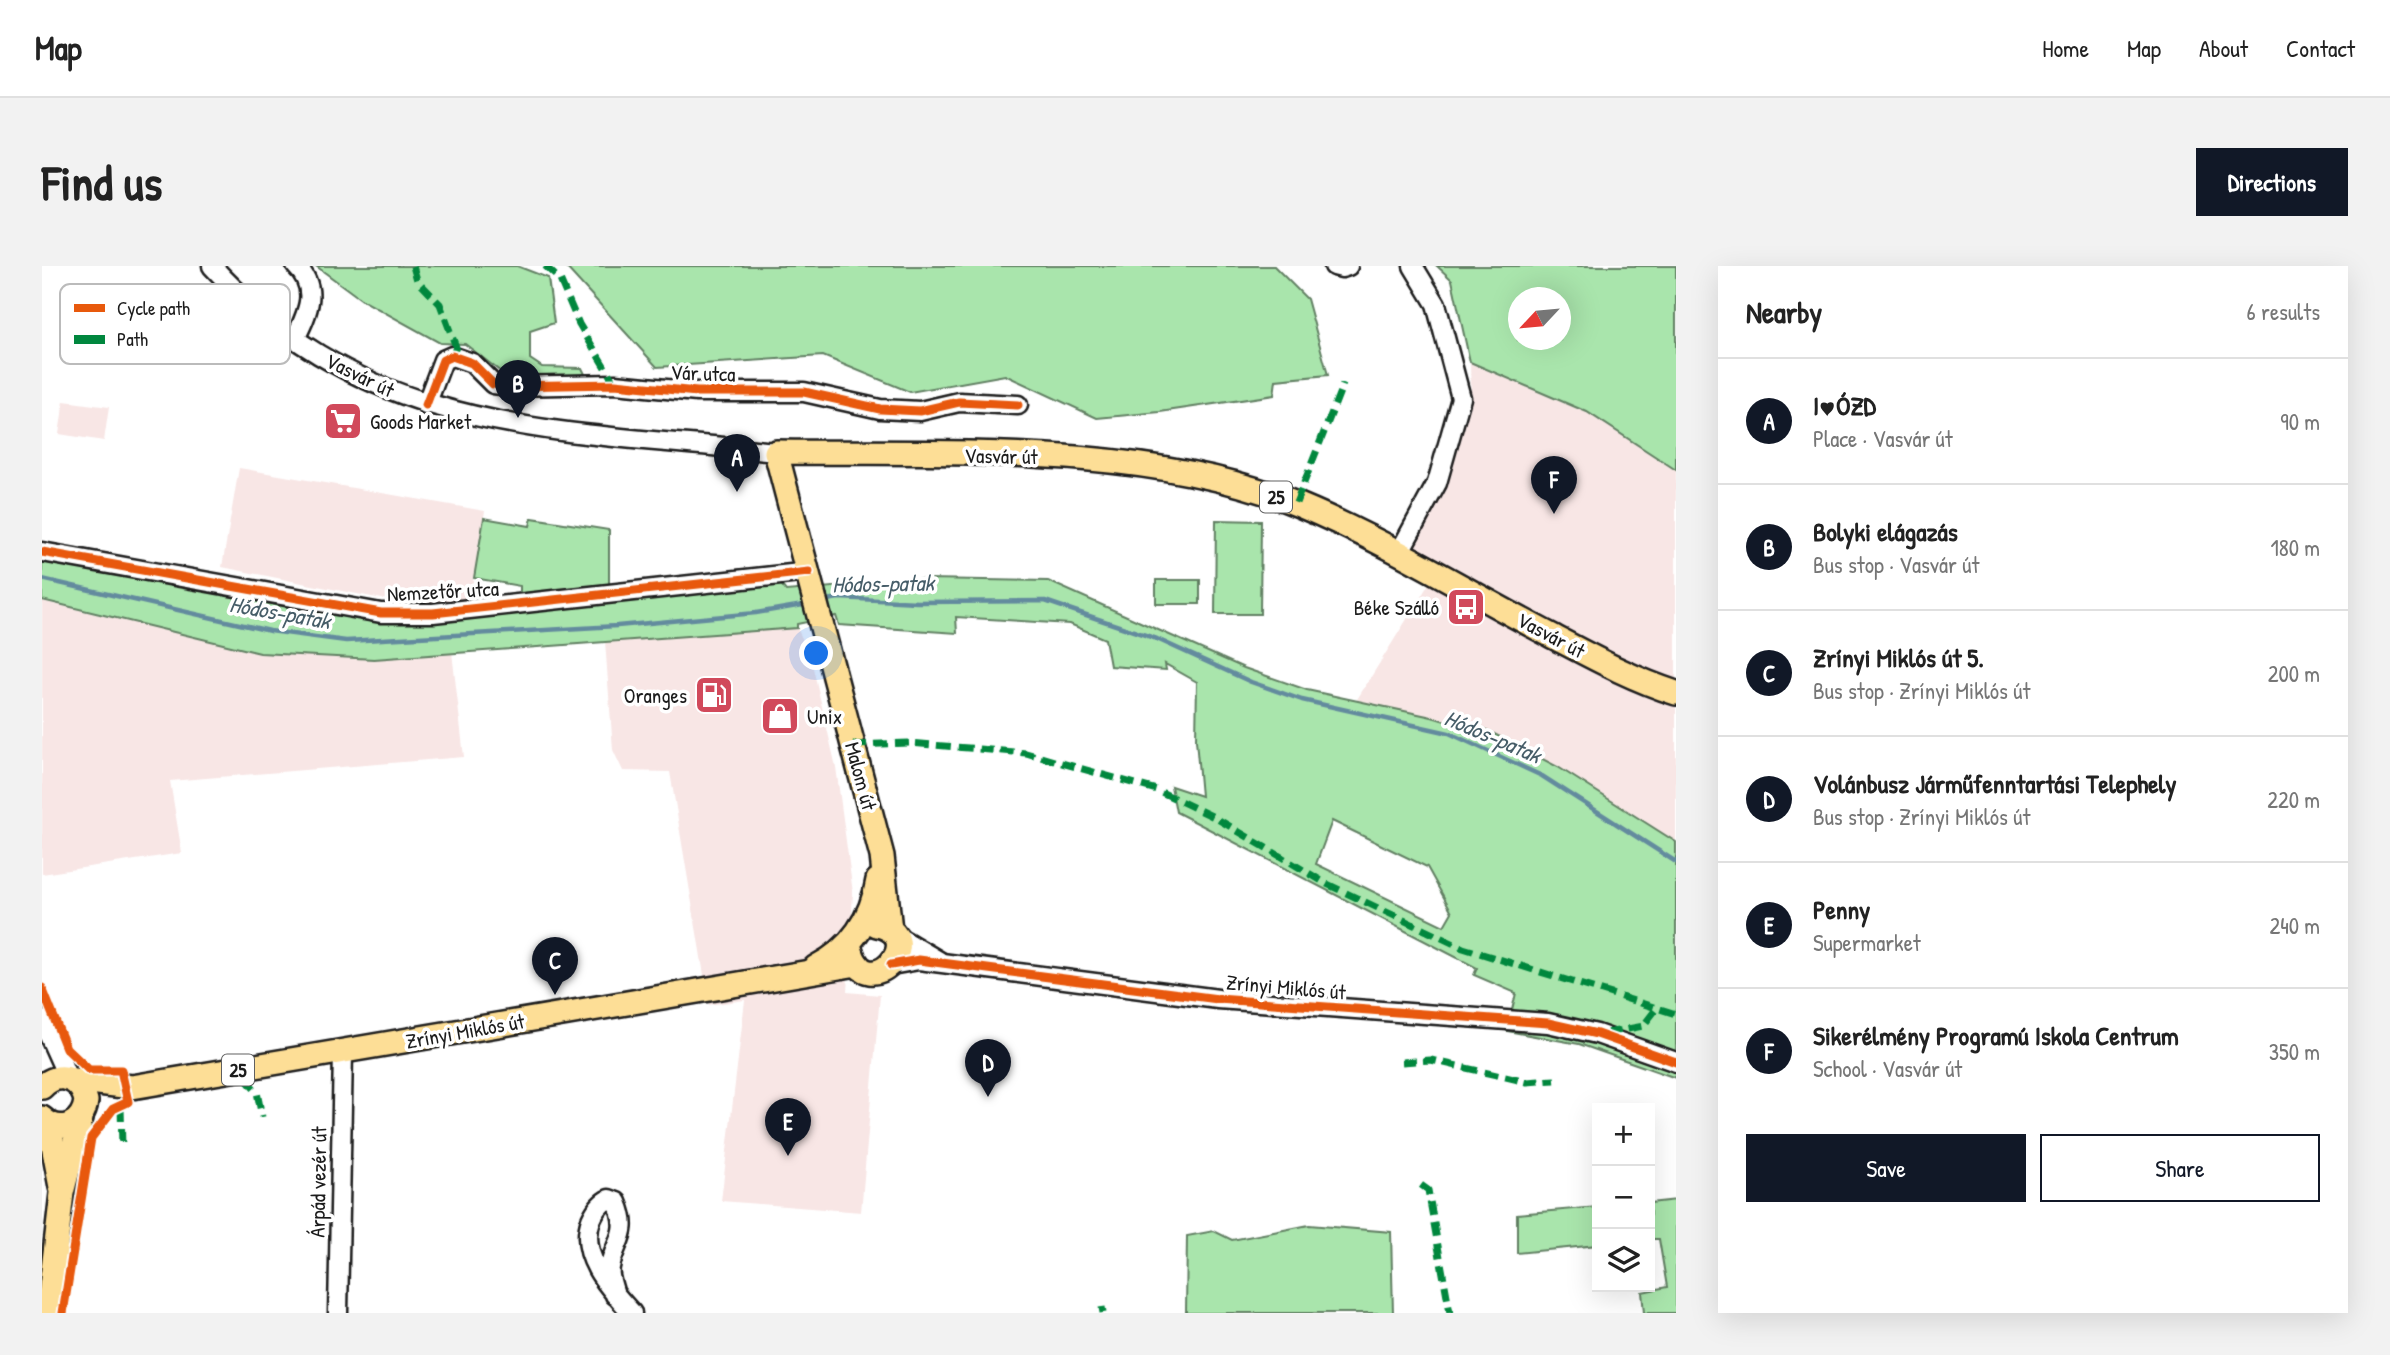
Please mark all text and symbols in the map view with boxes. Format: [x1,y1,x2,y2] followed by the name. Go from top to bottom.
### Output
[35,26,82,70] text: Map
[2042,32,2089,64] text: Home
[2127,32,2161,64] text: Map
[2199,32,2248,64] text: About
[2286,32,2355,64] text: Contact
[2196,148,2348,216] button: Directions
[42,149,162,215] text: Find us
[60,284,290,364] legend
[1508,287,1571,350] north arrow
[1746,292,1822,332] text: Nearby
[117,295,190,321] text: Cycle path
[2247,296,2320,327] text: 6 results
[117,326,148,352] text: Path
[321,346,400,404] street label: Vasvár út
[670,357,736,389] street label: Vár utca
[495,360,541,418] pin: B
[1813,388,1876,423] text: I♥ÓZD
[322,400,364,442] supermarket icon: Goods Market
[1763,406,1775,437] text: A
[2280,406,2320,437] text: 90 m
[370,407,472,436] place label: Goods Market
[1813,423,1953,454] text: Place · Vasvár út
[714,434,760,492] pin: A
[964,441,1039,471] street label: Vasvár út
[1531,456,1577,514] pin: F
[1260,482,1292,512] road number: 25
[1813,514,1958,549] text: Bolyki elágazás
[1763,532,1775,563] text: B
[2270,532,2320,563] text: 180 m
[1813,549,1979,580] text: Bus stop · Vasvár út
[832,567,937,600] water label: Hódos-patak
[386,574,500,608] street label: Nemzetőr utca
[1445,586,1487,628] bus stop icon: Béke Szálló
[227,588,335,638] water label: Hódos-patak
[1354,593,1439,622] place label: Béke Szálló
[1512,605,1591,665] street label: Vasvár út
[799,636,833,670] your location
[1813,640,1984,675] text: Zrínyi Miklós út 5.
[1763,658,1775,689] text: C
[2268,658,2320,689] text: 200 m
[693,674,735,716] fuel station icon: Oranges
[1813,675,2030,706] text: Bus stop · Zrínyi Miklós út
[624,681,687,710] place label: Oranges
[759,695,801,737] shop icon: Unix
[807,702,842,731] place label: Unix
[1440,702,1548,772] water label: Hódos-patak
[838,739,884,814] street label: Malom út
[1813,766,2176,801] text: Volánbusz Járműfenntartási Telephely
[1764,784,1774,815] text: D
[2267,784,2320,815] text: 220 m
[1813,801,2030,832] text: Bus stop · Zrínyi Miklós út
[1813,892,1870,927] text: Penny
[1764,910,1774,941] text: E
[2269,910,2320,941] text: 240 m
[1813,927,1921,958] text: Supermarket
[532,937,578,995] pin: C
[1225,967,1348,1007] street label: Zrínyi Miklós út
[403,1006,527,1056] street label: Zrínyi Miklós út
[1813,1018,2179,1053] text: Sikerélmény Programú Iskola Centrum
[1765,1036,1773,1067] text: F
[2269,1036,2320,1067] text: 350 m
[965,1039,1011,1097] pin: D
[1813,1053,1962,1084] text: School · Vasvár út
[222,1055,254,1086] road number: 25
[765,1098,811,1156] pin: E
[1592,1103,1655,1292] map controls
[1592,1103,1655,1166] button: +
[303,1125,333,1238] street label: Árpád vezér út
[1746,1134,2026,1202] button: Save
[2040,1134,2320,1202] button: Share
[1592,1166,1655,1229] button: −
[1592,1229,1655,1292] button: layers

